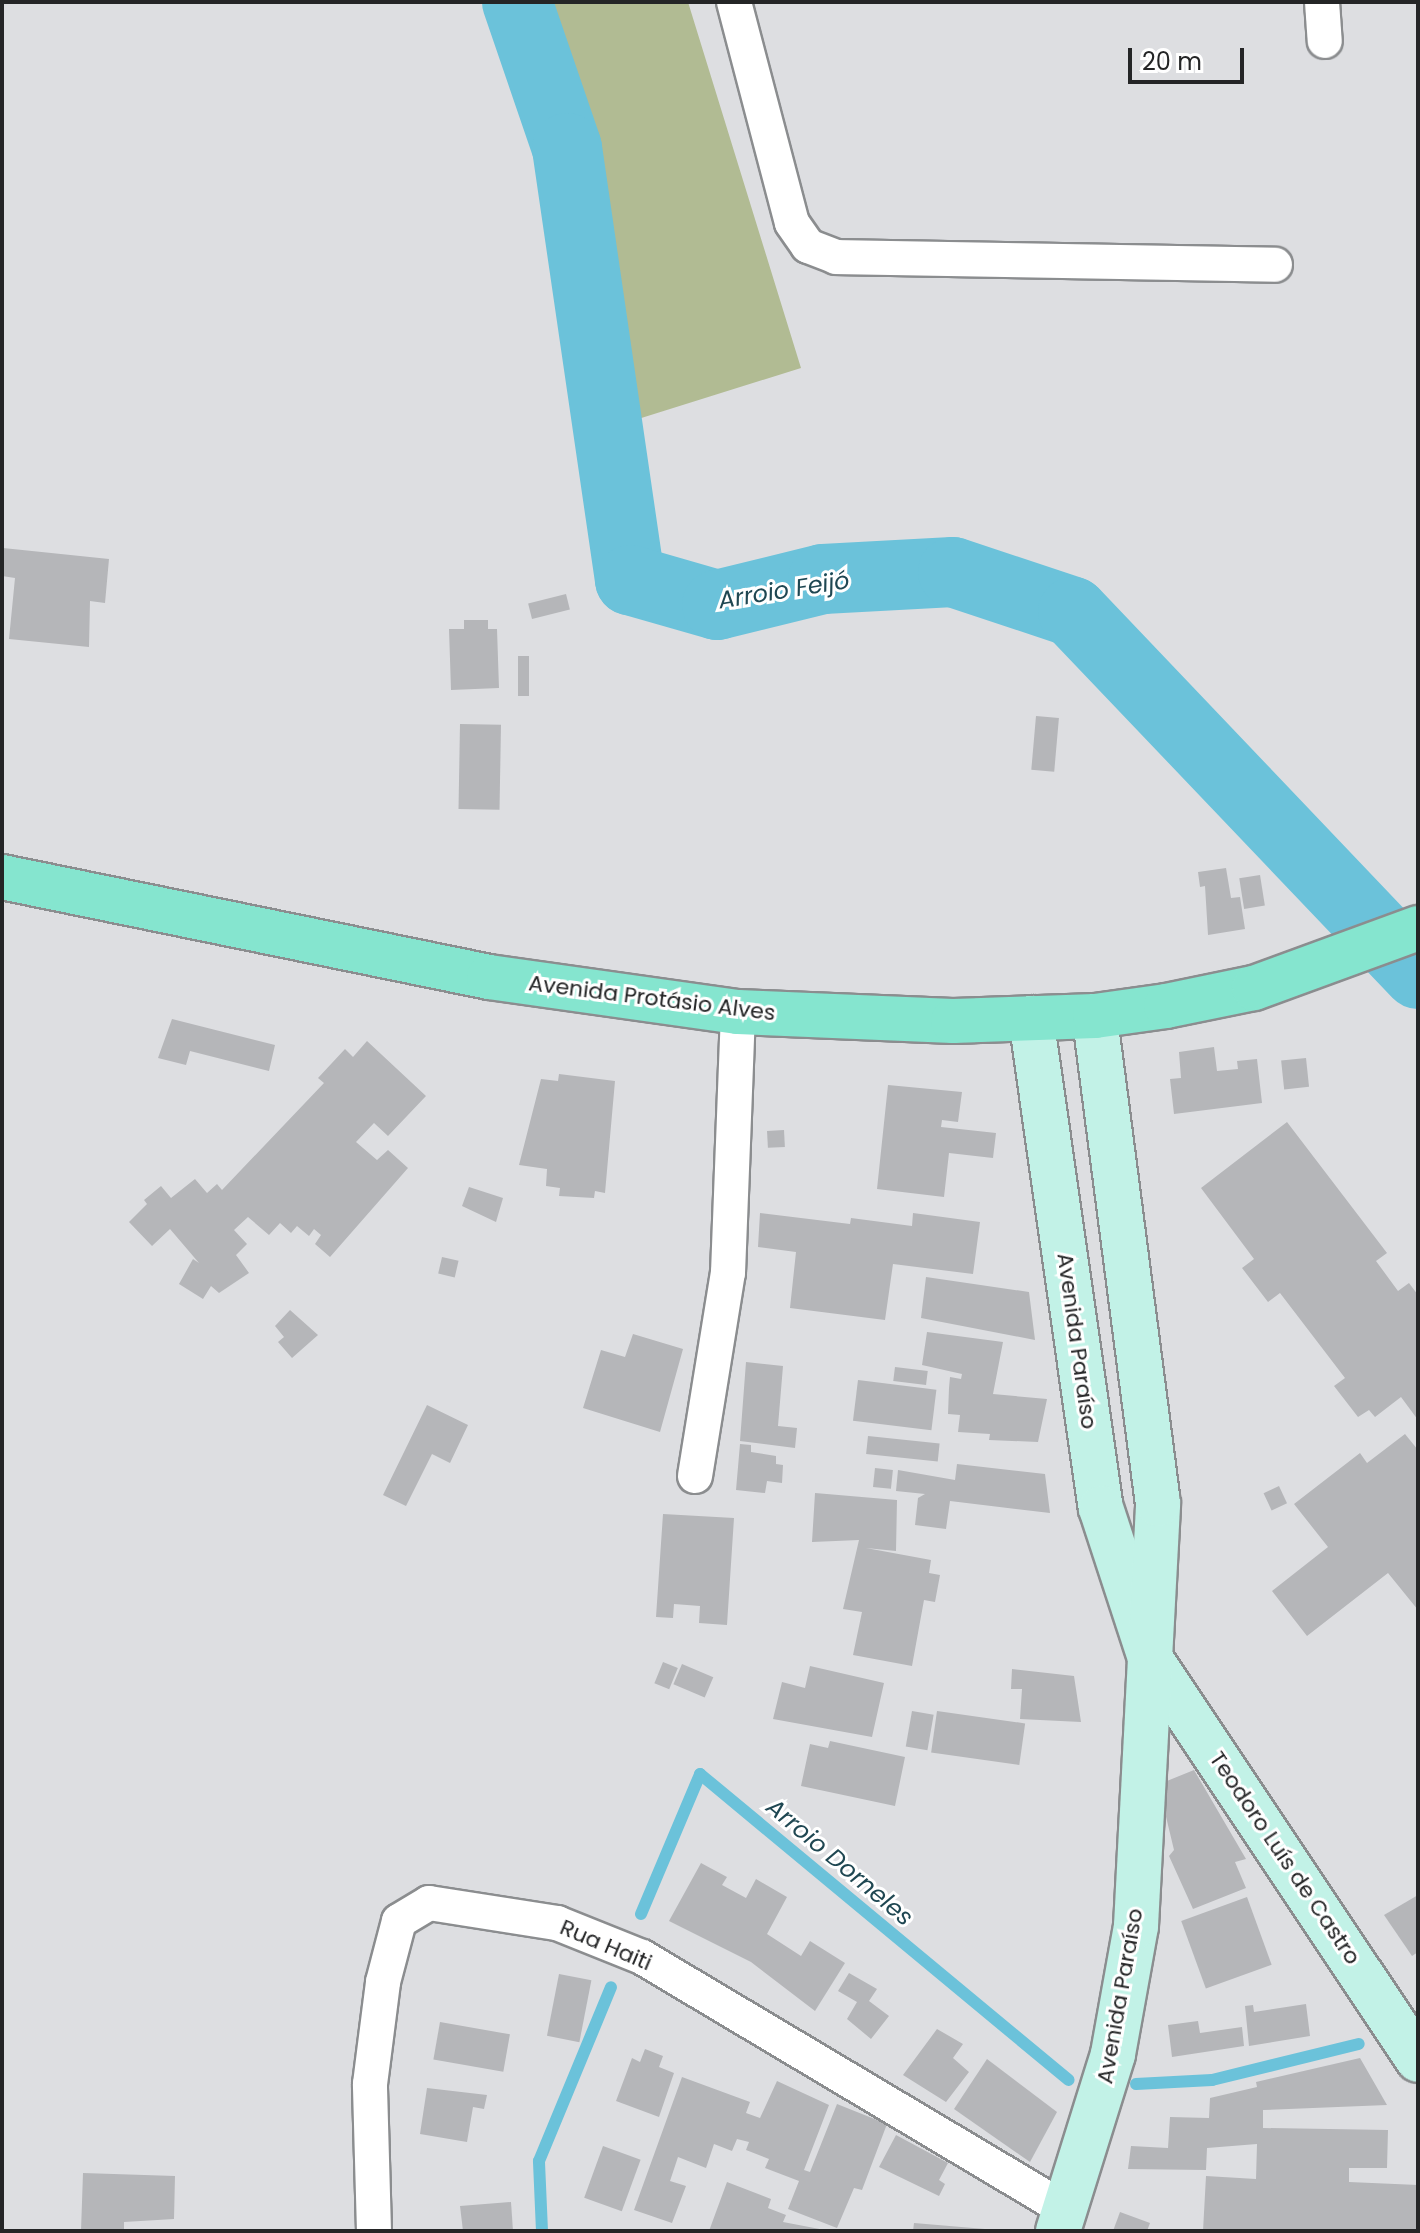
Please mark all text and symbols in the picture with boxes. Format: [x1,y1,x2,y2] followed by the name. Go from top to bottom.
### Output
[1132,32,1248,82] scale bar
[1142,45,1202,78] text: 20 m
[717,565,851,615] water label: Arroio Feijó
[527,970,777,1026] street label: Avenida Protásio Alves
[1052,1251,1102,1431] street label: Avenida Paraíso
[1204,1747,1366,1969] street label: Teodoro Luís de Castro
[761,1792,919,1932] water label: Arroio Dorneles
[1092,1906,1148,2086] street label: Avenida Paraíso
[556,1914,656,1976] street label: Rua Haiti

